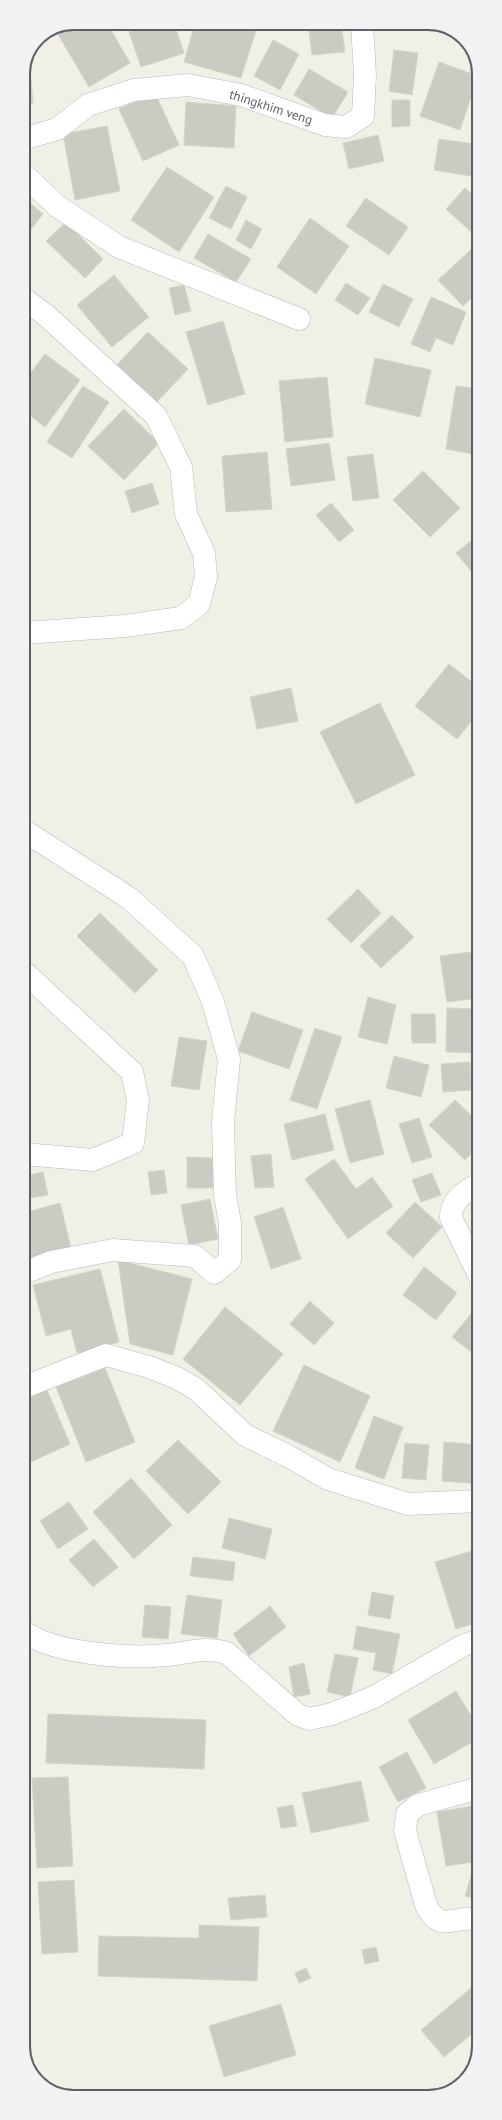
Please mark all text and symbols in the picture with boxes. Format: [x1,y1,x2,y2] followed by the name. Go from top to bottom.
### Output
[227,86,315,128] street label: thingkhim veng

